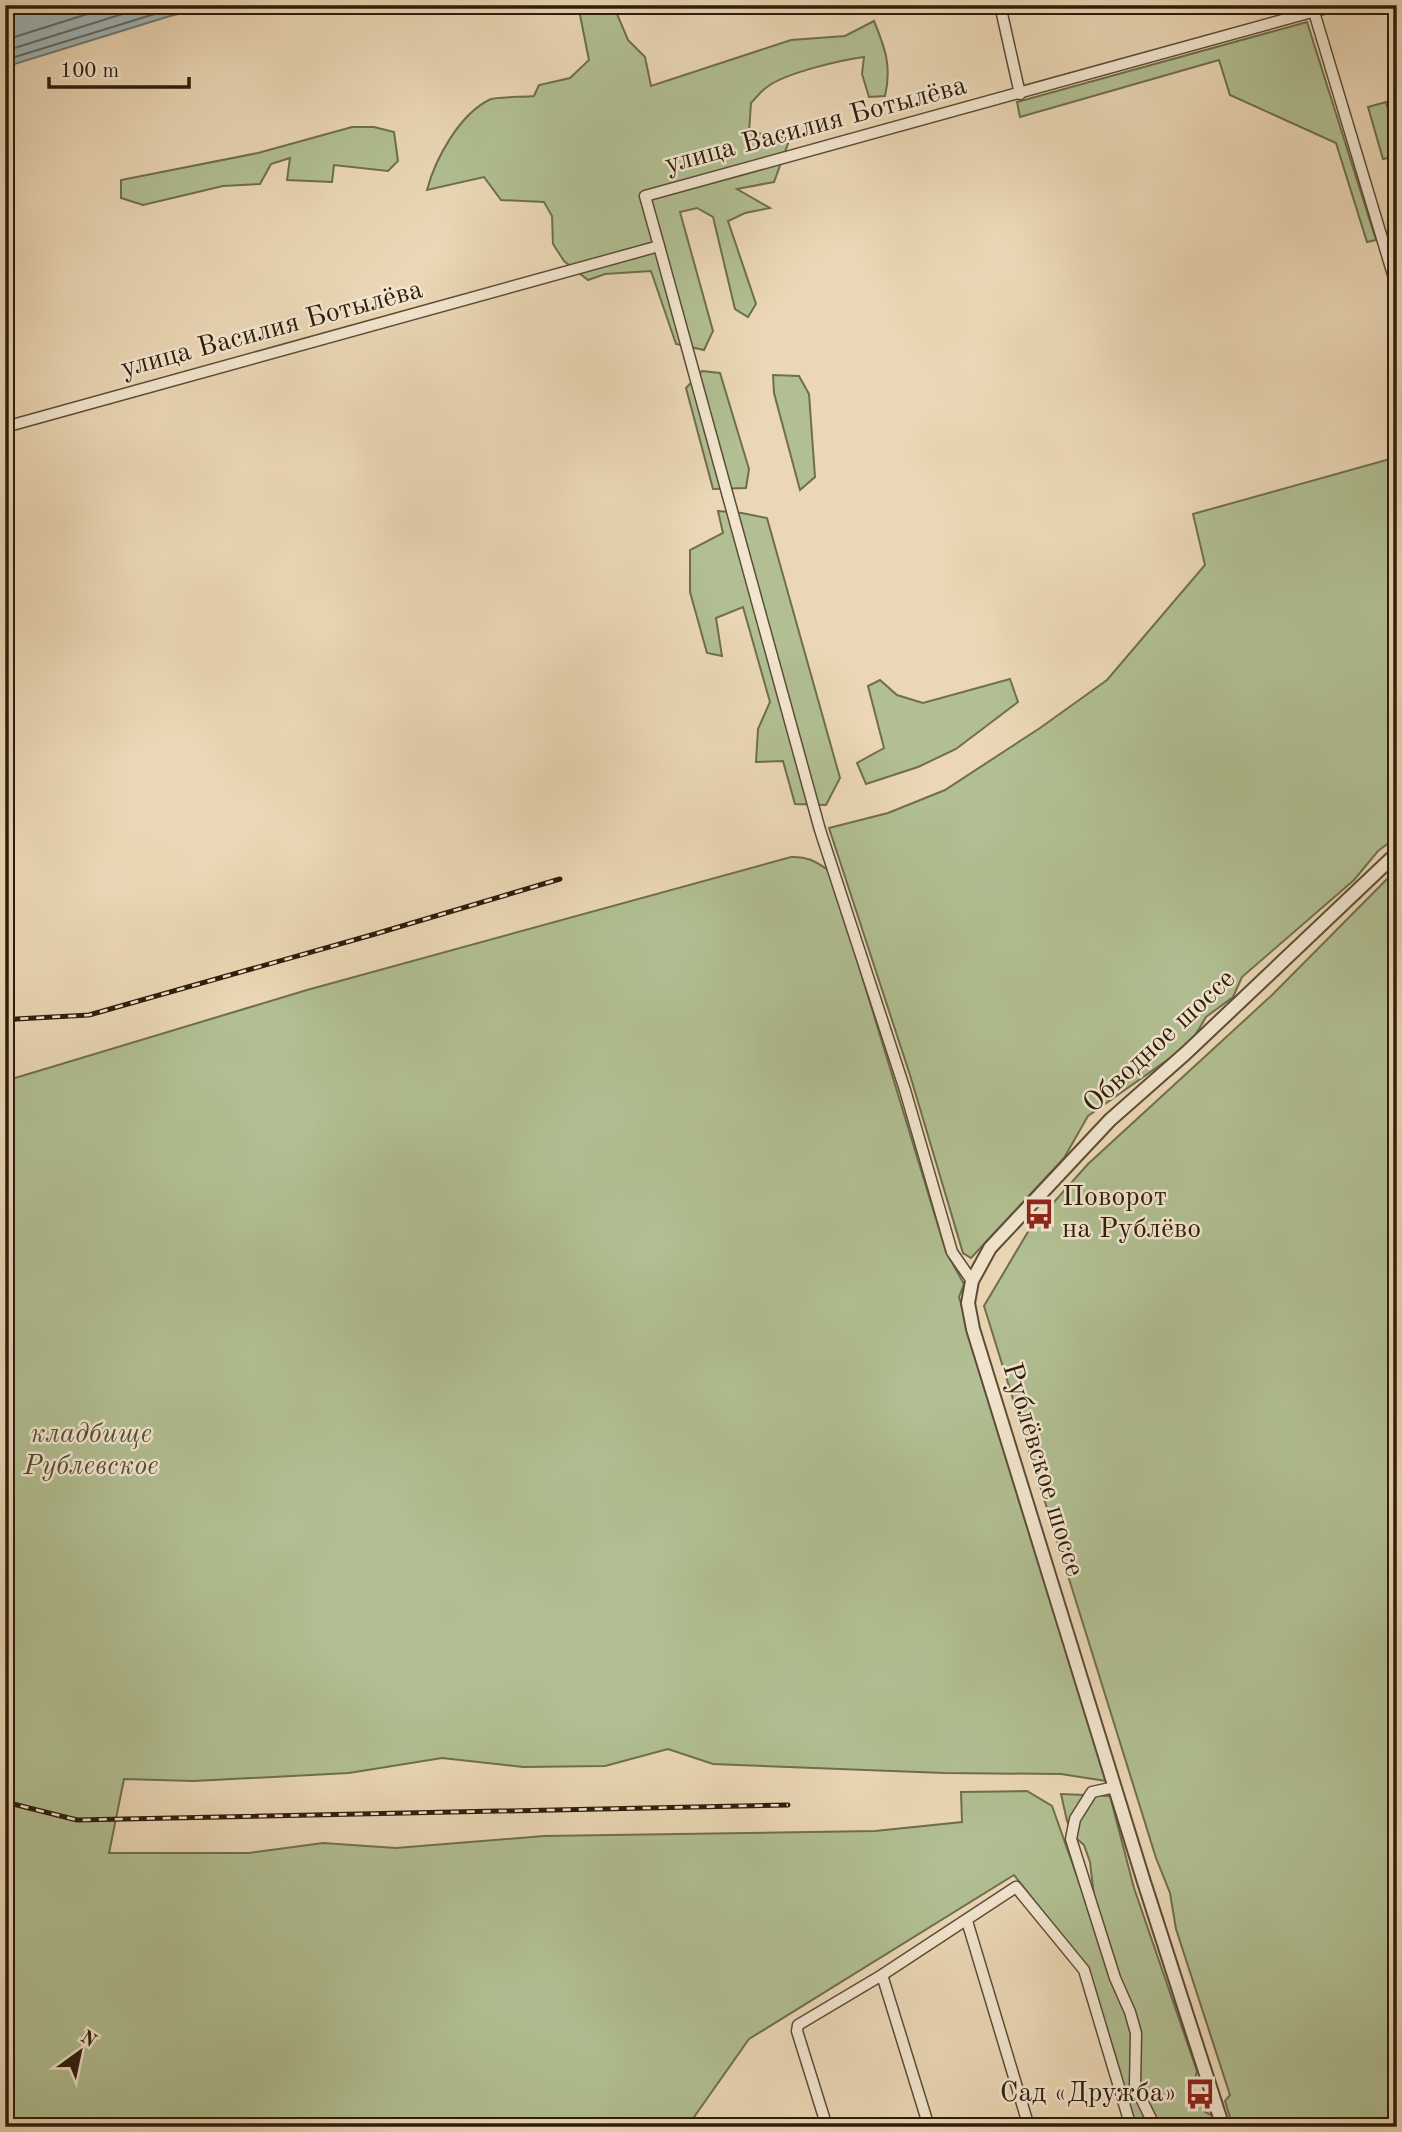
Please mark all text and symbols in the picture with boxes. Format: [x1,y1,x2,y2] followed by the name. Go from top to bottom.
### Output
[49,46,189,90] scale bar
[60,61,119,82] text: 100 m
[662,72,970,180] street label: улица Василия Ботылёва
[118,276,426,384] street label: улица Василия Ботылёва
[1079,965,1241,1119] street label: Обводное шоссе
[1062,1184,1201,1244] place label: Поворот на Рублёво
[1022,1197,1056,1231] bus stop icon: Поворот на Рублёво
[996,1360,1088,1580] street label: Рублёвское шоссе
[22,1421,159,1481] park label: кладбище Рублевское
[46,2016,116,2086] north arrow
[77,2028,100,2052] text: N
[1183,2077,1217,2111] bus stop icon: Сад «Дружба»
[1000,2080,1177,2108] place label: Сад «Дружба»

